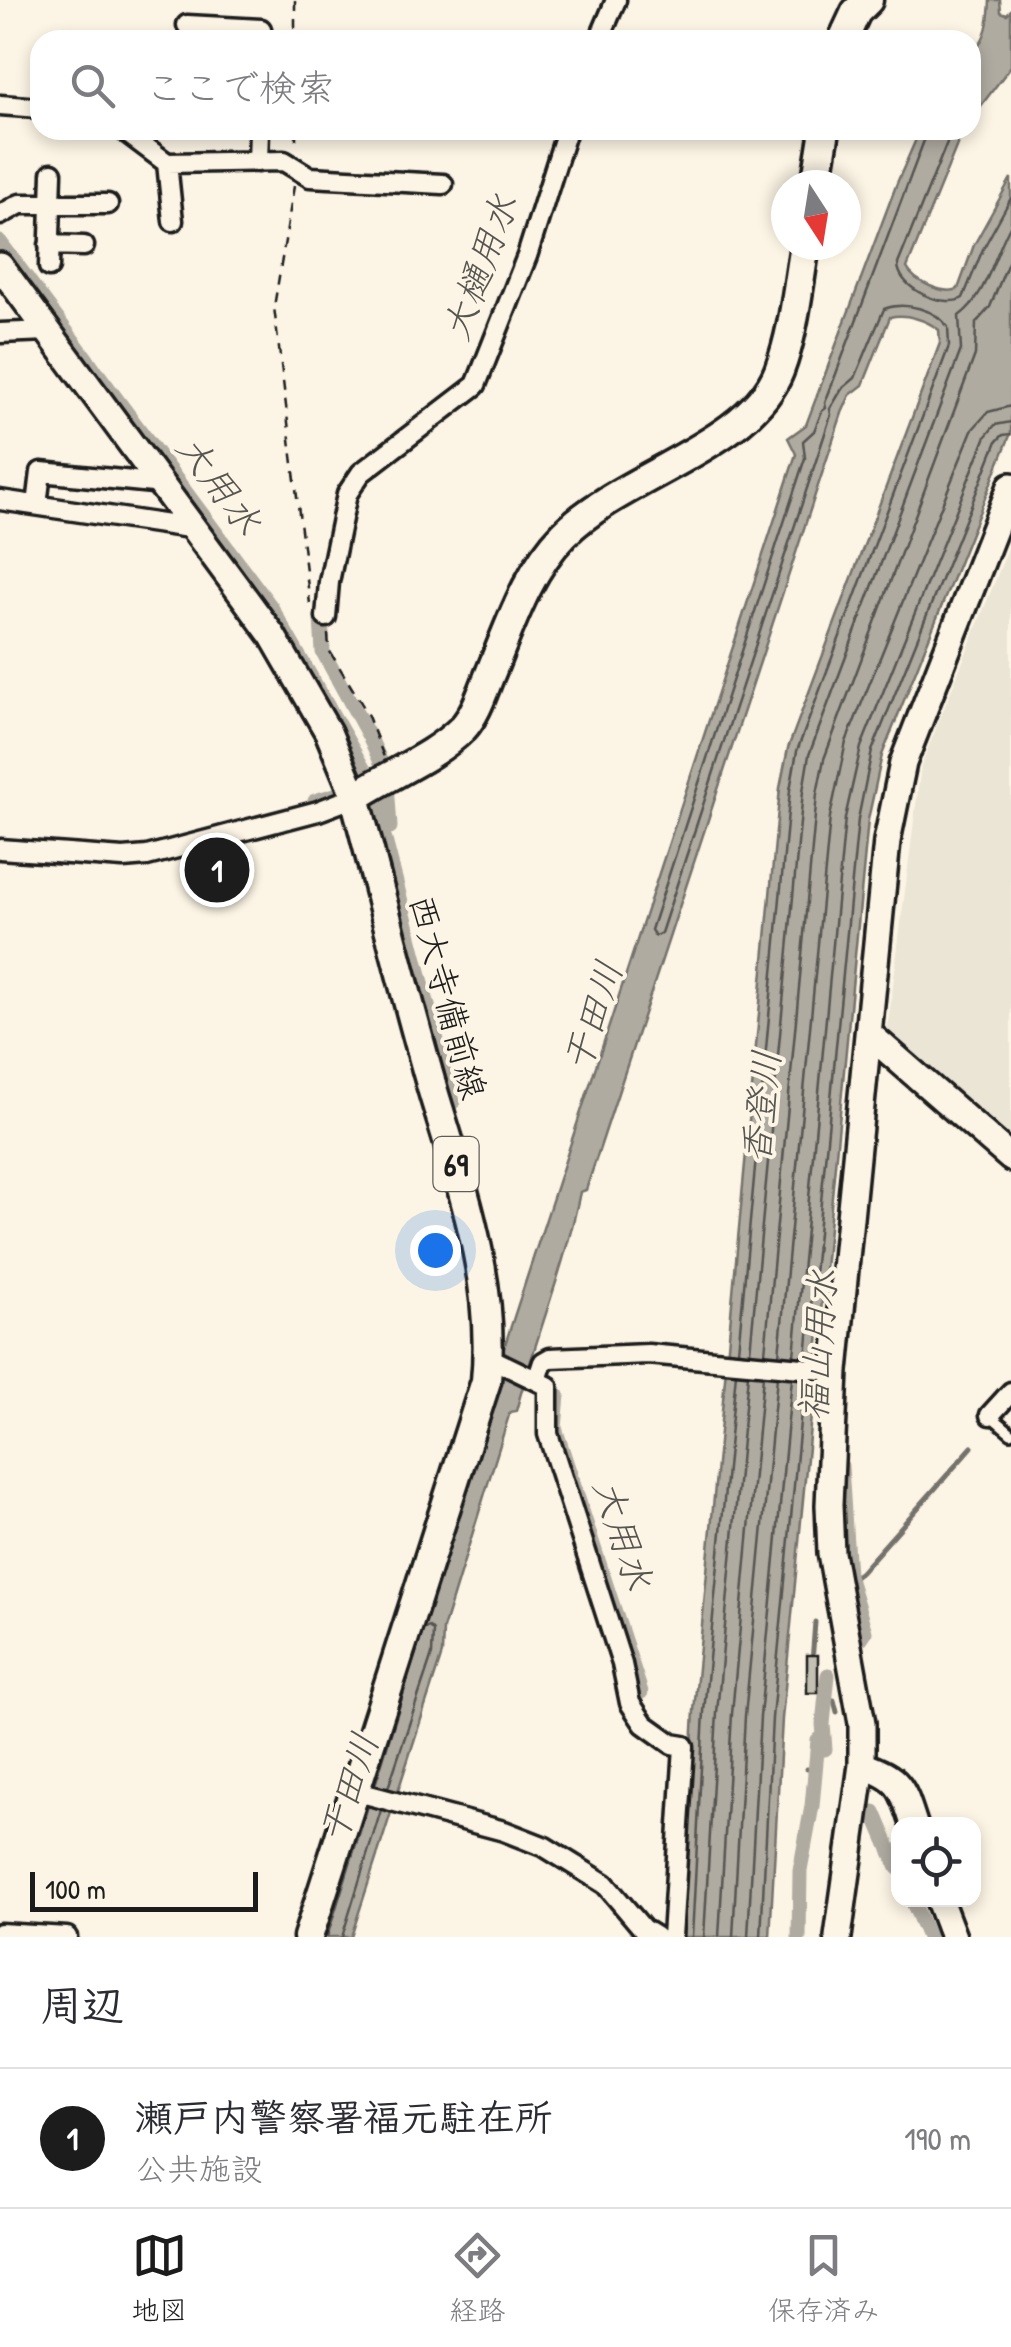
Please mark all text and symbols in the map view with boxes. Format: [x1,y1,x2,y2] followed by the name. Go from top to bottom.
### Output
[30,30,981,140] search box
[65,58,120,113] icon: search
[145,61,335,113] text: ここで検索
[771,170,861,260] north arrow
[429,187,529,347] water label: 大樋用水
[165,423,275,545] water label: 大用水
[184,832,250,908] pin: 1
[398,889,498,1105] street label: 西大寺備前線
[550,954,634,1078] water label: 干田川
[728,1048,792,1166] water label: 香登川
[434,1137,478,1191] road number: 69
[410,1225,461,1276] your location
[786,1267,848,1423] water label: 福山用水
[582,1472,666,1596] water label: 大用水
[306,1726,390,1850] water label: 干田川
[891,1817,981,1907] map controls
[891,1817,981,1907] button: locate
[30,1867,258,1912] scale bar
[45,1870,106,1908] text: 100 m
[40,1976,124,2033] text: 周辺
[135,2091,553,2143] text: 瀬戸内警察署福元駐在所
[67,2117,78,2160] text: 1
[904,2117,971,2160] text: 190 m
[135,2147,263,2190] text: 公共施設
[131,2228,187,2329] tab: 地図
[449,2228,506,2329] tab: 経路
[768,2228,880,2329] tab: 保存済み

